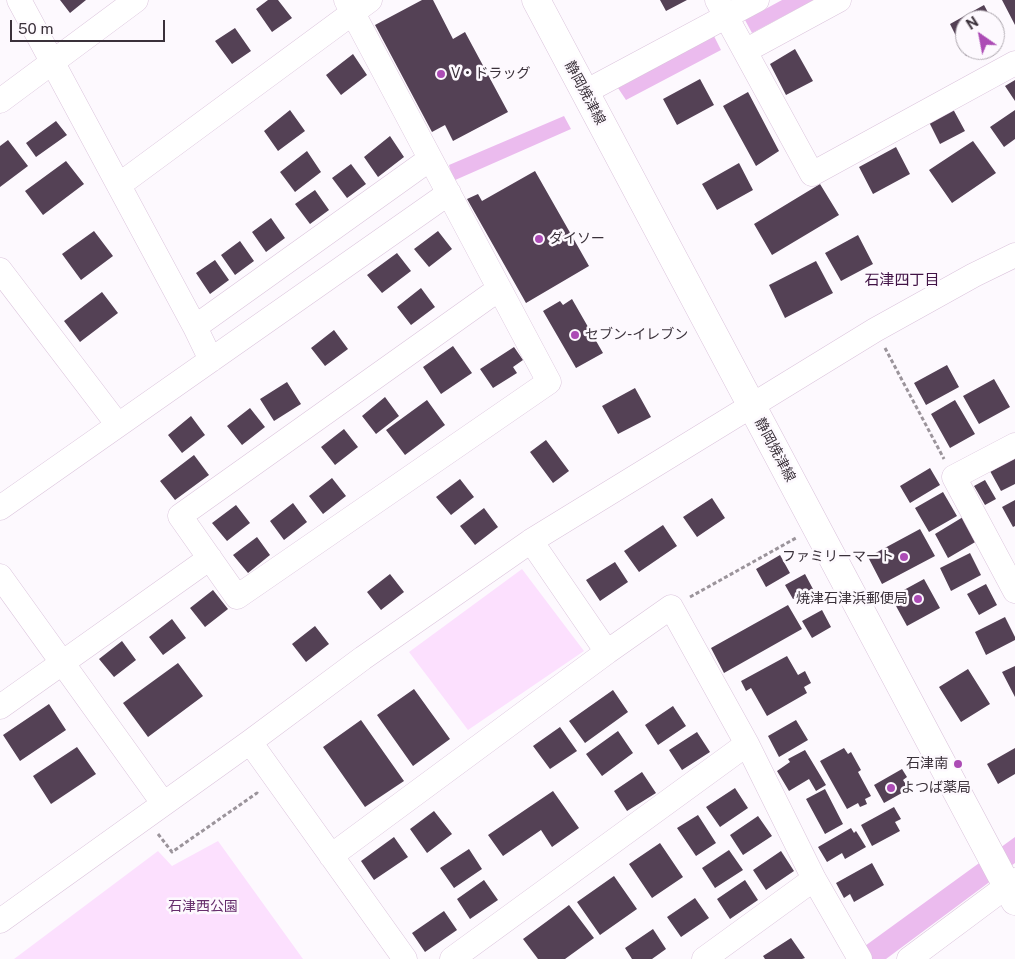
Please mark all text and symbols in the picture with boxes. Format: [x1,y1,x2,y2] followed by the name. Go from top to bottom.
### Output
[12,10,168,42] scale bar
[955,10,1005,60] north arrow
[963,14,981,33] text: N
[18,20,53,37] text: 50 m
[561,58,609,128] street label: 静岡焼津線
[451,66,530,82] place label: V・ドラッグ
[435,68,447,80] marker: V・ドラッグ
[549,231,605,247] place label: ダイソー
[533,233,545,245] marker: ダイソー
[865,271,939,289] district label: 石津四丁目
[585,327,688,343] place label: セブン-イレブン
[569,329,581,341] marker: セブン-イレブン
[751,415,799,485] street label: 静岡焼津線
[782,549,894,565] place label: ファミリーマート
[898,551,910,563] marker: ファミリーマート
[796,591,908,607] place label: 焼津石津浜郵便局
[912,593,924,605] marker: 焼津石津浜郵便局
[906,756,948,772] place label: 石津南
[952,758,964,770] marker: 石津南
[901,780,971,796] place label: よつば薬局
[885,782,897,794] marker: よつば薬局
[168,899,238,915] park label: 石津西公園

